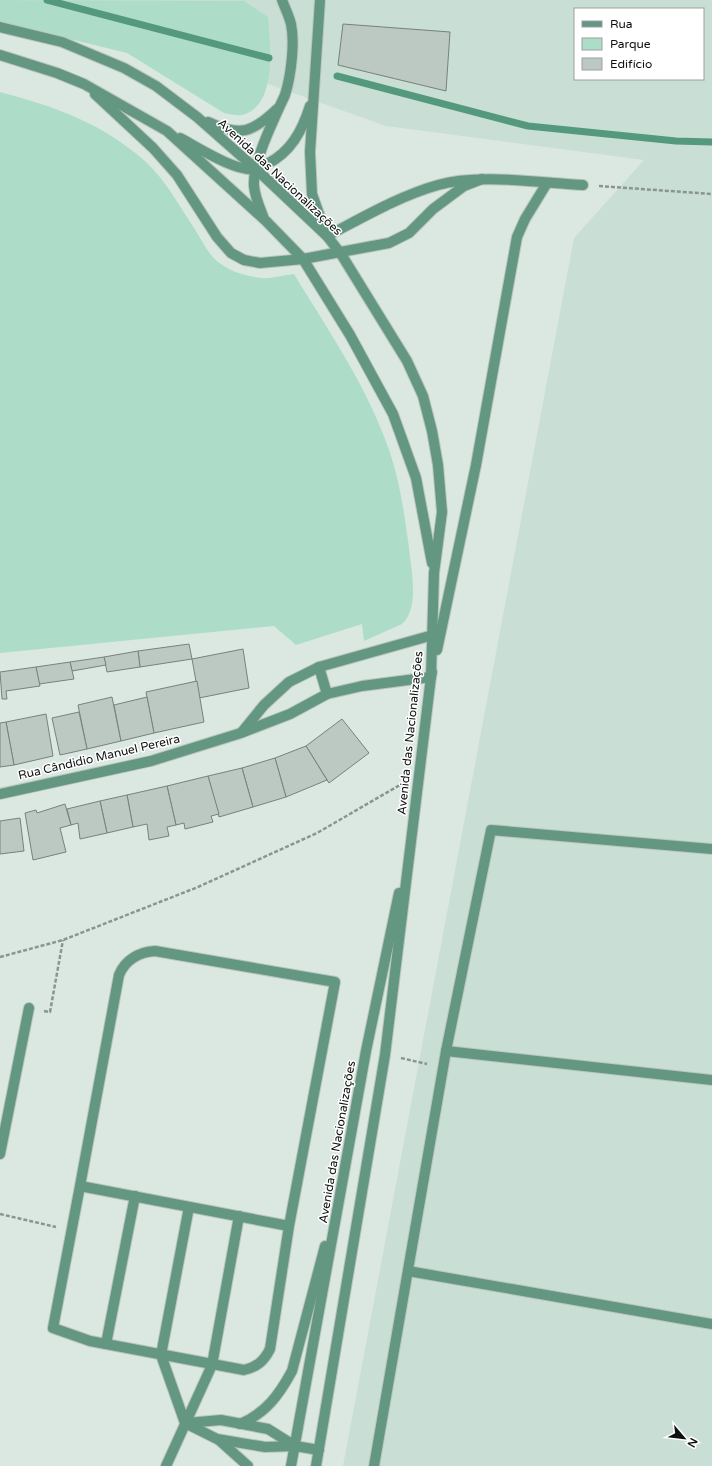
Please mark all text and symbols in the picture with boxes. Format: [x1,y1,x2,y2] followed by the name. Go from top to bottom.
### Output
[574,8,704,80] legend
[610,17,633,31] text: Rua
[610,37,651,51] text: Parque
[610,57,652,71] text: Edifício
[215,116,345,238] street label: Avenida das Nacionalizações
[394,650,426,816] street label: Avenida das Nacionalizações
[17,732,181,782] street label: Rua Cândidio Manuel Pereira
[316,1060,358,1224] street label: Avenida das Nacionalizações
[664,1418,704,1458] north arrow
[685,1436,700,1449] text: N

